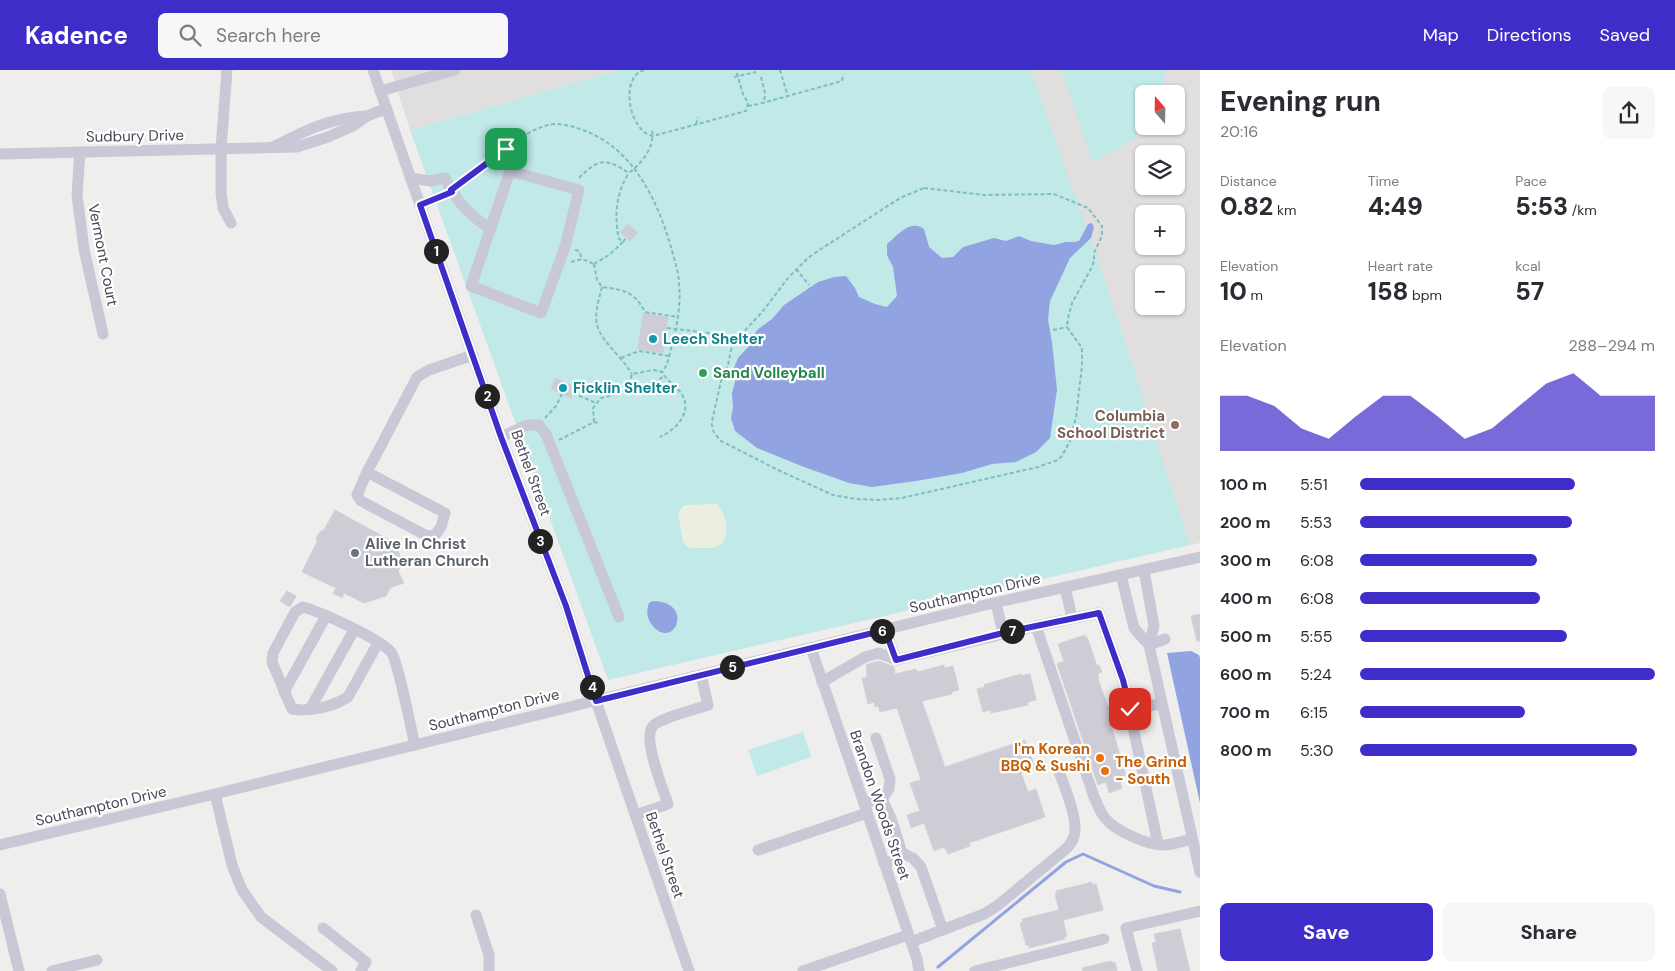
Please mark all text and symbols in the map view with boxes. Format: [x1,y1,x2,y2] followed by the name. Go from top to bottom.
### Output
[158,13,508,58] search box
[25,20,128,51] text: Kadence
[176,21,204,49] icon: search
[216,23,321,48] text: Search here
[1423,23,1459,47] text: Map
[1487,23,1572,47] text: Directions
[1600,23,1650,47] text: Saved
[1220,83,1381,120] text: Evening run
[1135,85,1185,135] north arrow
[1135,85,1185,315] map controls
[1603,87,1655,139] button: share
[1220,121,1258,142] text: 20:16
[86,125,184,147] street label: Sudbury Drive
[485,128,527,170] pin
[492,135,520,163] icon: arrive
[1135,145,1185,195] button: layers
[1220,172,1277,190] text: Distance
[1368,172,1399,190] text: Time
[1515,172,1547,190] text: Pace
[1220,190,1273,223] text: 0.82
[1368,190,1423,223] text: 4:49
[1515,190,1568,223] text: 5:53
[1273,201,1297,219] text: km
[1568,201,1597,219] text: /km
[83,202,123,308] street label: Vermont Court
[1135,205,1185,255] button: +
[424,238,448,264] pin: 1
[434,242,439,260] text: 1
[1220,257,1278,275] text: Elevation
[1368,257,1433,275] text: Heart rate
[1515,257,1541,275] text: kcal
[1135,265,1185,315] button: −
[1220,275,1247,308] text: 10
[1368,275,1408,308] text: 158
[1515,275,1544,308] text: 57
[1247,286,1263,304] text: m
[1408,286,1442,304] text: bpm
[663,329,764,349] place label: Leech Shelter
[647,333,659,345] marker: Leech Shelter
[1220,335,1287,356] text: Elevation
[1569,335,1655,356] text: 288–294 m
[713,363,825,383] place label: Sand Volleyball
[697,367,709,379] marker: Sand Volleyball
[573,378,677,398] place label: Ficklin Shelter
[557,382,569,394] marker: Ficklin Shelter
[474,384,500,408] pin: 2
[483,387,492,405] text: 2
[1057,406,1165,443] place label: Columbia School District
[1169,419,1181,431] marker: Columbia School District
[506,427,556,519] street label: Bethel Street
[1220,474,1267,495] text: 100 m
[1300,474,1328,495] text: 5:51
[1220,512,1271,533] text: 200 m
[1300,512,1332,533] text: 5:53
[528,528,552,554] pin: 3
[536,532,545,550] text: 3
[365,534,489,571] place label: Alive In Christ Lutheran Church
[349,547,361,559] marker: Alive In Christ Lutheran Church
[1220,550,1271,571] text: 300 m
[1300,550,1334,571] text: 6:08
[907,568,1043,618] street label: Southampton Drive
[1220,588,1272,609] text: 400 m
[1300,588,1334,609] text: 6:08
[870,618,894,644] pin: 6
[1000,618,1024,644] pin: 7
[878,622,887,640] text: 6
[1009,622,1016,640] text: 7
[1220,626,1271,647] text: 500 m
[1300,626,1333,647] text: 5:55
[720,654,744,680] pin: 5
[728,658,737,676] text: 5
[1220,664,1272,685] text: 600 m
[1300,664,1332,685] text: 5:24
[580,674,604,700] pin: 4
[588,678,597,696] text: 4
[427,684,561,736] street label: Southampton Drive
[1109,688,1151,730] pin
[1116,695,1144,723] icon: check
[1220,702,1270,723] text: 700 m
[1300,702,1328,723] text: 6:15
[845,727,915,883] street label: Brandon Woods Street
[1001,739,1090,776] place label: I'm Korean BBQ & Sushi
[1220,740,1271,761] text: 800 m
[1300,740,1333,761] text: 5:30
[1094,752,1106,764] marker: I'm Korean BBQ & Sushi
[1115,752,1187,789] place label: The Grind - South
[1099,765,1111,777] marker: The Grind - South
[33,781,169,831] street label: Southampton Drive
[641,809,689,901] street label: Bethel Street
[1220,903,1433,961] button: Save
[1443,903,1655,961] button: Share

